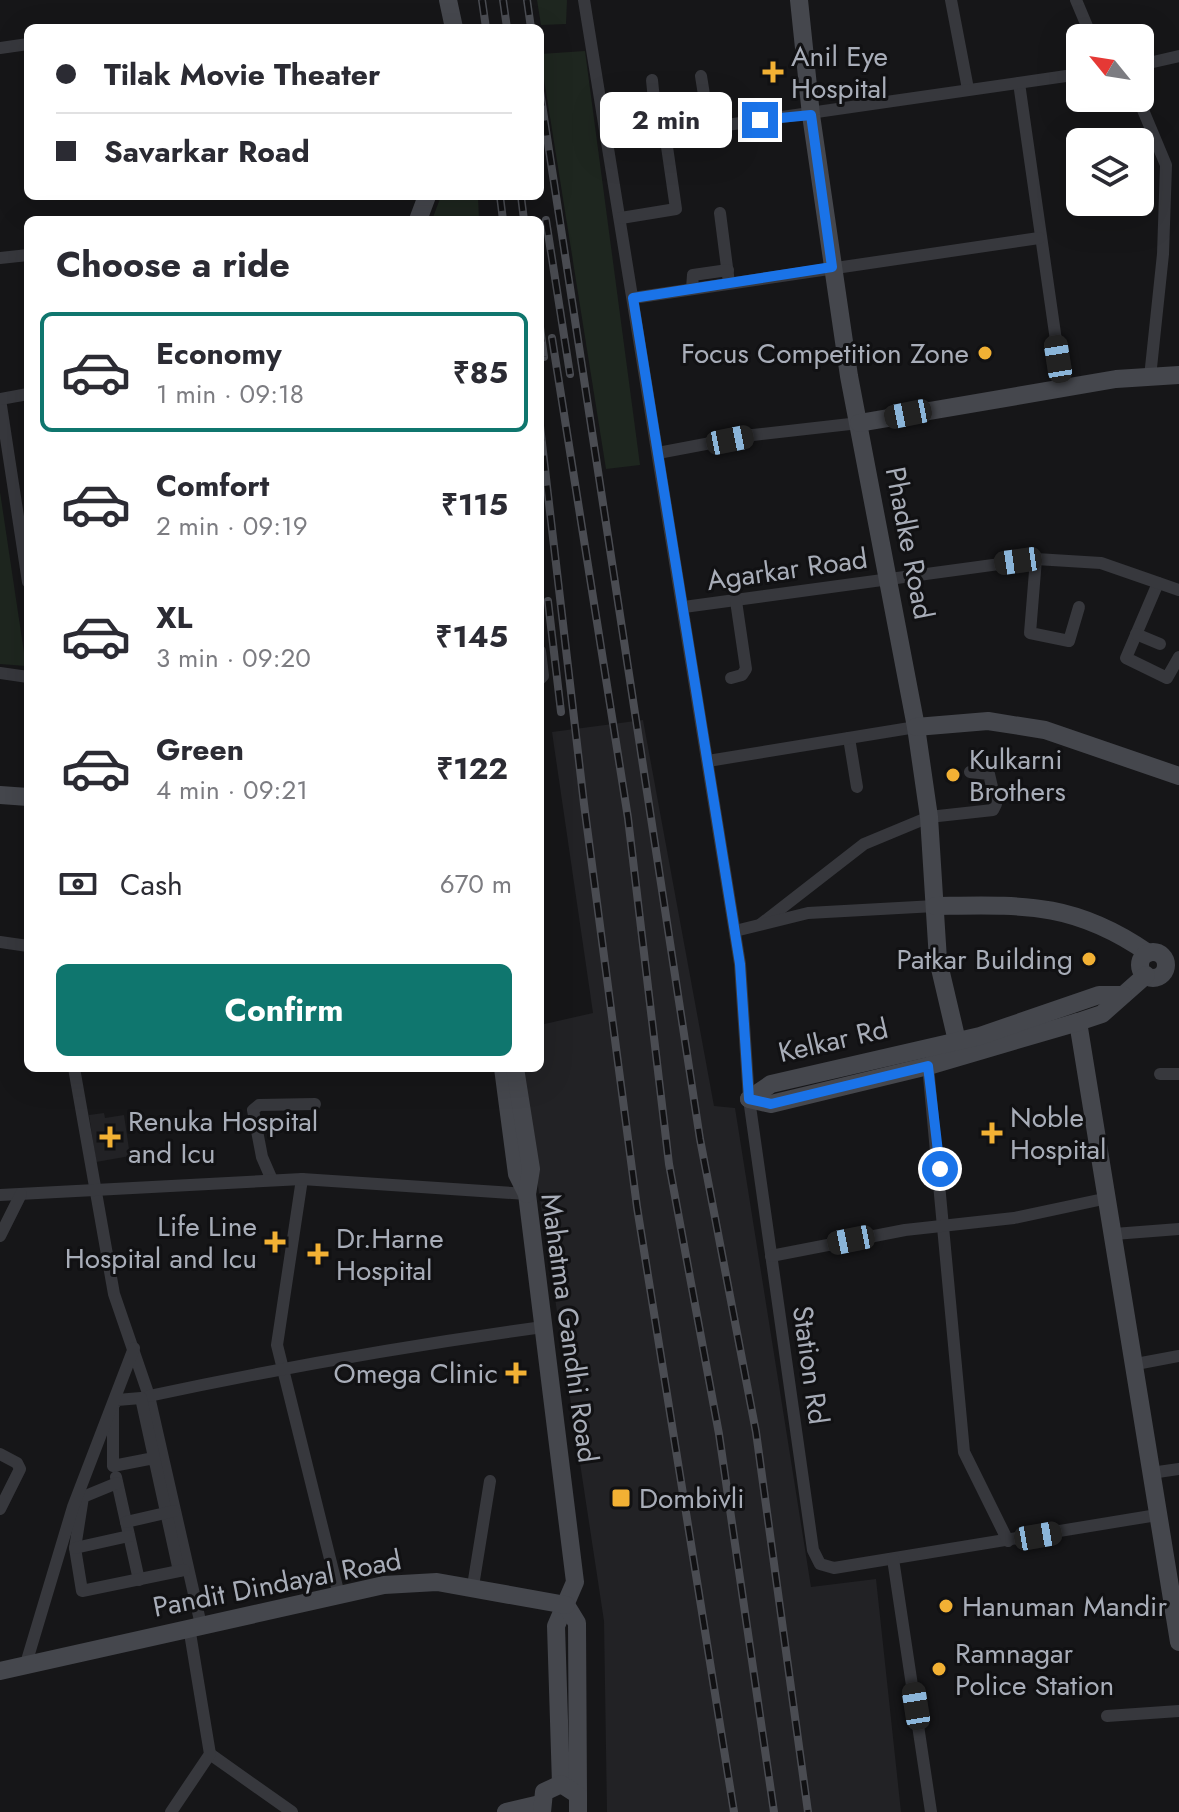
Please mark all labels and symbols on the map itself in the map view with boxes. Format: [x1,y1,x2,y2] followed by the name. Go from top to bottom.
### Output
[1066,24,1154,112] north arrow
[791,36,888,109] place label: Anil Eye Hospital
[762,61,784,83] marker: Anil Eye Hospital
[600,92,732,148] callout: 2 min
[742,102,778,138] route end
[681,333,969,374] place label: Focus Competition Zone
[1042,333,1074,385] car
[976,344,994,362] marker: Focus Competition Zone
[882,398,934,430] car
[704,424,756,456] car
[875,463,944,623] street label: Phadke Road
[704,538,870,601] street label: Agarkar Road
[993,546,1043,576] car
[969,739,1066,812] place label: Kulkarni Brothers
[944,766,962,784] marker: Kulkarni Brothers
[897,939,1073,980] place label: Patkar Building
[1080,950,1098,968] marker: Patkar Building
[774,1008,892,1073] street label: Kelkar Rd
[1010,1097,1106,1170] place label: Noble Hospital
[128,1101,318,1174] place label: Renuka Hospital and Icu
[981,1122,1003,1144] marker: Noble Hospital
[99,1126,121,1148] marker: Renuka Hospital and Icu
[922,1151,958,1187] route start
[530,1191,609,1465] street label: Mahatma Gandhi Road
[65,1206,257,1279] place label: Life Line Hospital and Icu
[336,1218,444,1291] place label: Dr.Harne Hospital
[825,1224,877,1256] car
[264,1231,286,1253] marker: Life Line Hospital and Icu
[307,1243,329,1265] marker: Dr.Harne Hospital
[782,1303,839,1427] street label: Station Rd
[334,1353,498,1394] place label: Omega Clinic
[505,1362,527,1384] marker: Omega Clinic
[639,1478,744,1519] place label: Dombivli
[610,1487,632,1509] marker: Dombivli
[1012,1520,1064,1552] car
[149,1539,405,1628] street label: Pandit Dindayal Road
[962,1586,1167,1627] place label: Hanuman Mandir
[937,1597,955,1615] marker: Hanuman Mandir
[955,1633,1114,1706] place label: Ramnagar Police Station
[930,1660,948,1678] marker: Ramnagar Police Station
[900,1680,932,1732] car

